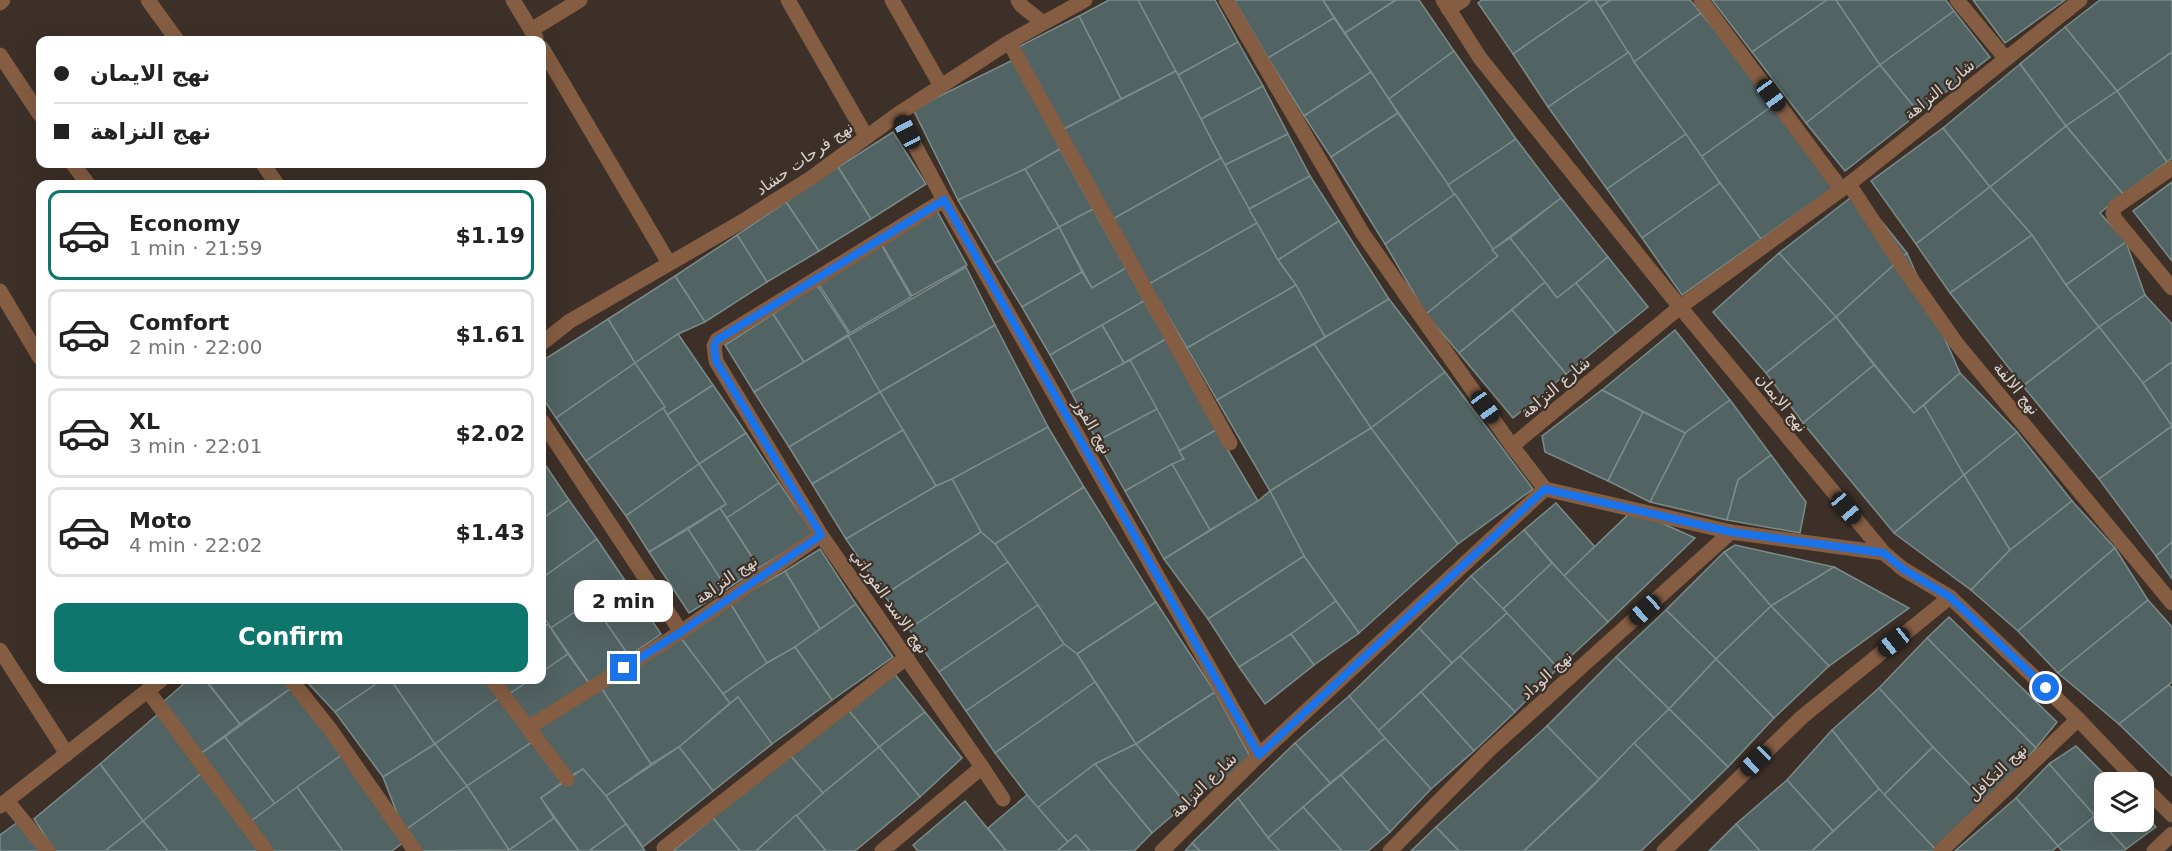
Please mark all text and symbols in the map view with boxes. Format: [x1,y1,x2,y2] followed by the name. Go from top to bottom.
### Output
[1900,55,1979,124] street label: شارع النزاهة
[90,61,210,86] text: نهج الايمان
[1753,75,1789,115] car
[891,112,923,152] car
[752,118,857,200] street label: نهج فرحات حشاد
[90,119,211,144] text: نهج النزاهة
[57,208,111,262] icon: car
[129,211,240,236] text: Economy
[455,223,525,248] text: $1.19
[129,236,263,260] text: 1 min · 21:59
[57,307,111,361] icon: car
[129,310,229,335] text: Comfort
[455,322,525,347] text: $1.61
[129,335,263,359] text: 2 min · 22:00
[1517,353,1595,423] street label: شارع النزاهة
[1989,358,2044,419] street label: نهج الالفة
[1751,369,1811,437] street label: نهج الايمان
[1467,387,1503,427] car
[1068,394,1116,458] street label: نهج الفوز
[57,406,111,460] icon: car
[129,409,160,434] text: XL
[455,421,525,446] text: $2.02
[129,434,263,458] text: 3 min · 22:01
[1828,488,1864,528] car
[57,505,111,559] icon: car
[129,508,192,533] text: Moto
[455,520,525,545] text: $1.43
[129,533,263,557] text: 4 min · 22:02
[846,545,933,658] street label: نهج الاسد الفوراتي
[691,551,762,609] street label: نهج النزاهة
[574,581,674,623] callout: 2 min
[592,589,655,613] text: 2 min
[1626,591,1664,629] car
[54,603,528,672] button: Confirm
[1874,624,1914,660] car
[1516,647,1577,704] street label: نهج الوداد
[610,654,637,681] route end
[2032,674,2059,701] route start
[1964,740,2032,806] street label: نهج التكافل
[1737,742,1775,780] car
[1166,749,1241,822] street label: شارع النزاهة
[2094,772,2154,832] map controls
[2094,772,2154,832] button: layers

